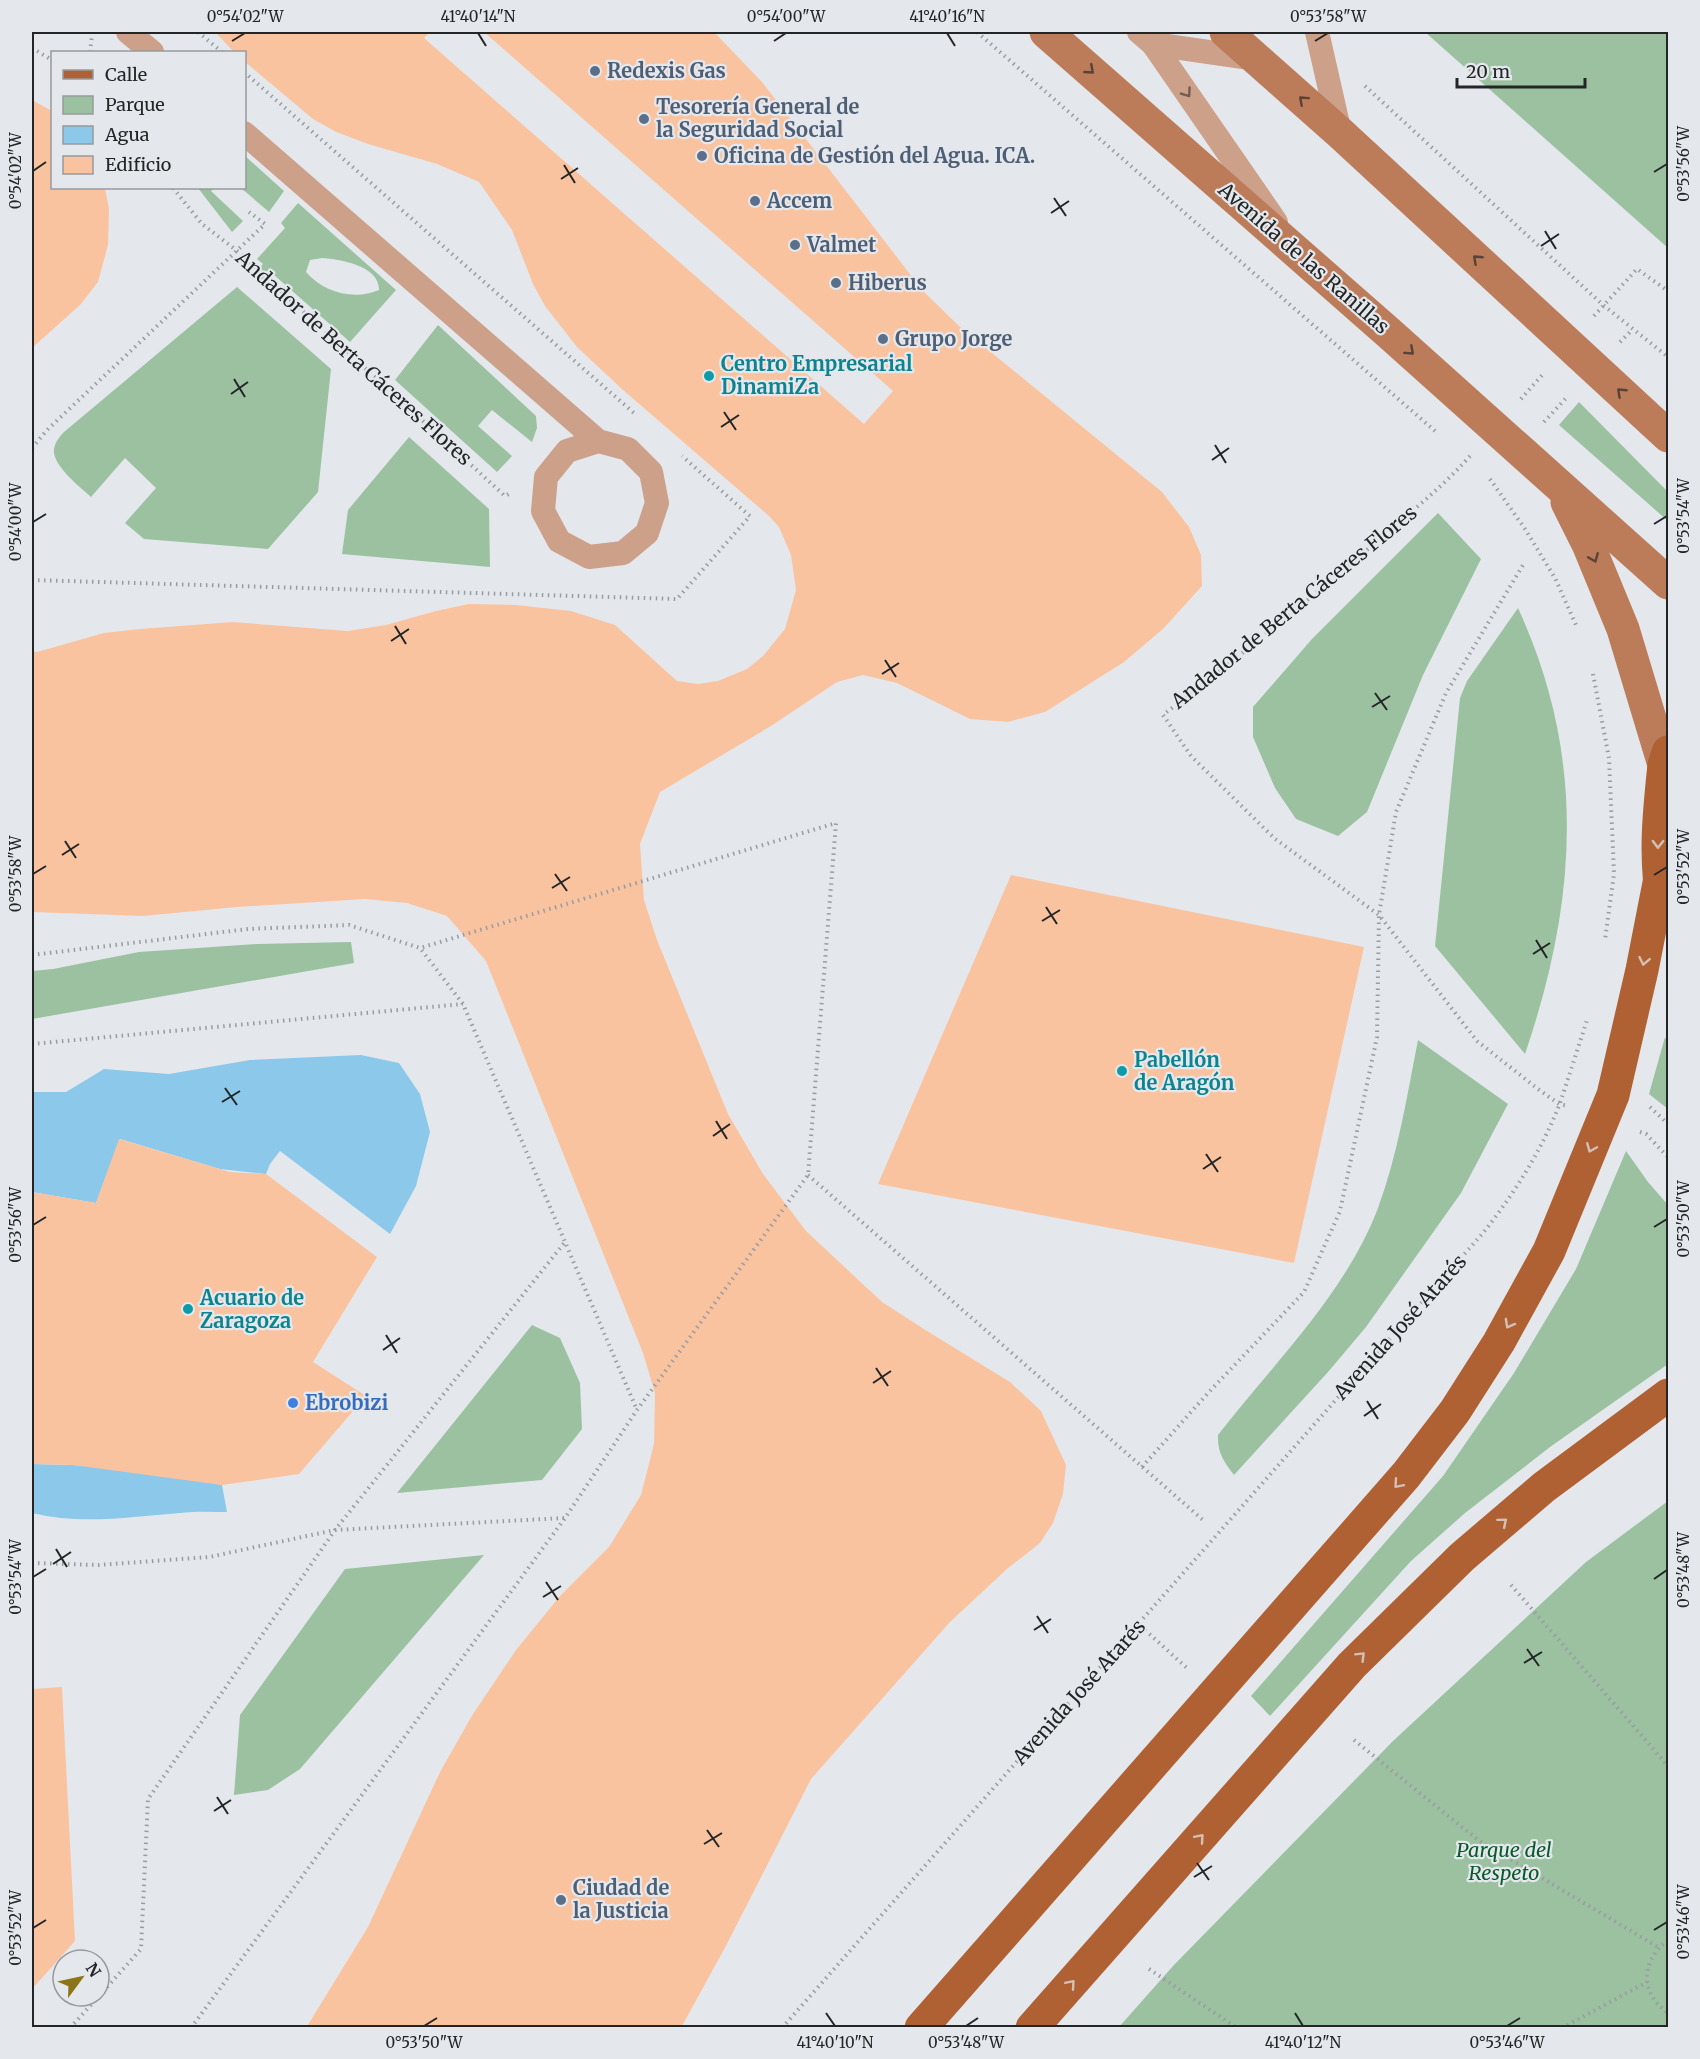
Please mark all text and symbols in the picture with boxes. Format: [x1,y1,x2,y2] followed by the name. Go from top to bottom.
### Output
[207,7,284,26] text: 0°54'02"W
[441,7,516,26] text: 41°40'14"N
[747,7,826,26] text: 0°54'00"W
[909,7,985,26] text: 41°40'16"N
[1290,7,1367,26] text: 0°53'58"W
[51,51,246,189] legend
[1457,51,1584,89] scale bar
[607,58,726,83] place label: Redexis Gas
[1466,60,1510,83] text: 20 m
[105,63,147,86] text: Calle
[1083,63,1094,74] one-way arrow
[588,64,602,78] marker: Redexis Gas
[1180,86,1191,97] one-way arrow
[105,93,165,116] text: Parque
[656,94,860,142] place label: Tesorería General de la Seguridad Social
[1299,96,1309,107] one-way arrow
[637,112,651,126] marker: Tesorería General de la Seguridad Social
[104,123,150,146] text: Agua
[1674,125,1693,202] text: 0°53'56"W
[6,132,25,209] text: 0°54'02"W
[714,143,1035,168] place label: Oficina de Gestión del Agua. ICA.
[695,149,709,163] marker: Oficina de Gestión del Agua. ICA.
[105,153,171,176] text: Edificio
[1213,176,1395,339] street label: Avenida de las Ranillas
[766,188,832,213] place label: Accem
[748,194,762,208] marker: Accem
[806,232,876,257] place label: Valmet
[788,238,802,252] marker: Valmet
[230,244,478,470] street label: Andador de Berta Cáceres Flores
[1474,256,1485,267] one-way arrow
[848,270,927,295] place label: Hiberus
[829,276,843,290] marker: Hiberus
[895,326,1012,351] place label: Grupo Jorge
[876,332,890,346] marker: Grupo Jorge
[1403,344,1414,355] one-way arrow
[721,351,913,399] place label: Centro Empresarial DinamiZa
[702,369,716,383] marker: Centro Empresarial DinamiZa
[1617,388,1628,399] one-way arrow
[1674,477,1693,554] text: 0°53'54"W
[6,482,25,561] text: 0°54'00"W
[1165,500,1422,714] street label: Andador de Berta Cáceres Flores
[1587,552,1599,563] one-way arrow
[1674,828,1693,905] text: 0°53'52"W
[6,835,25,912] text: 0°53'58"W
[1651,839,1664,848] one-way arrow
[1638,955,1651,965] one-way arrow
[1134,1047,1235,1095] place label: Pabellón de Aragón
[1115,1064,1129,1078] marker: Pabellón de Aragón
[1586,1141,1598,1152] one-way arrow
[1674,1179,1693,1258] text: 0°53'50"W
[6,1186,25,1263] text: 0°53'56"W
[1327,1249,1471,1405] street label: Avenida José Atarés
[199,1285,304,1333] place label: Acuario de Zaragoza
[181,1302,195,1316] marker: Acuario de Zaragoza
[1505,1318,1516,1328] one-way arrow
[305,1390,388,1415] place label: Ebrobizi
[286,1396,300,1410] marker: Ebrobizi
[1394,1477,1405,1488] one-way arrow
[1496,1518,1507,1529] one-way arrow
[1674,1531,1693,1608] text: 0°53'48"W
[6,1538,25,1615] text: 0°53'54"W
[1006,1614,1150,1770] street label: Avenida José Atarés
[1353,1652,1364,1663] one-way arrow
[1193,1834,1204,1844] one-way arrow
[1456,1837,1552,1885] park label: Parque del Respeto
[573,1875,669,1923] place label: Ciudad de la Justicia
[1674,1883,1693,1960] text: 0°53'46"W
[6,1889,25,1966] text: 0°53'52"W
[554,1893,568,1907] marker: Ciudad de la Justicia
[51,1948,111,2008] north arrow
[82,1959,106,1981] text: N
[1064,1980,1075,1991] one-way arrow
[385,2033,464,2052] text: 0°53'50"W
[797,2033,874,2052] text: 41°40'10"N
[928,2033,1005,2052] text: 0°53'48"W
[1265,2033,1342,2052] text: 41°40'12"N
[1469,2033,1546,2052] text: 0°53'46"W

